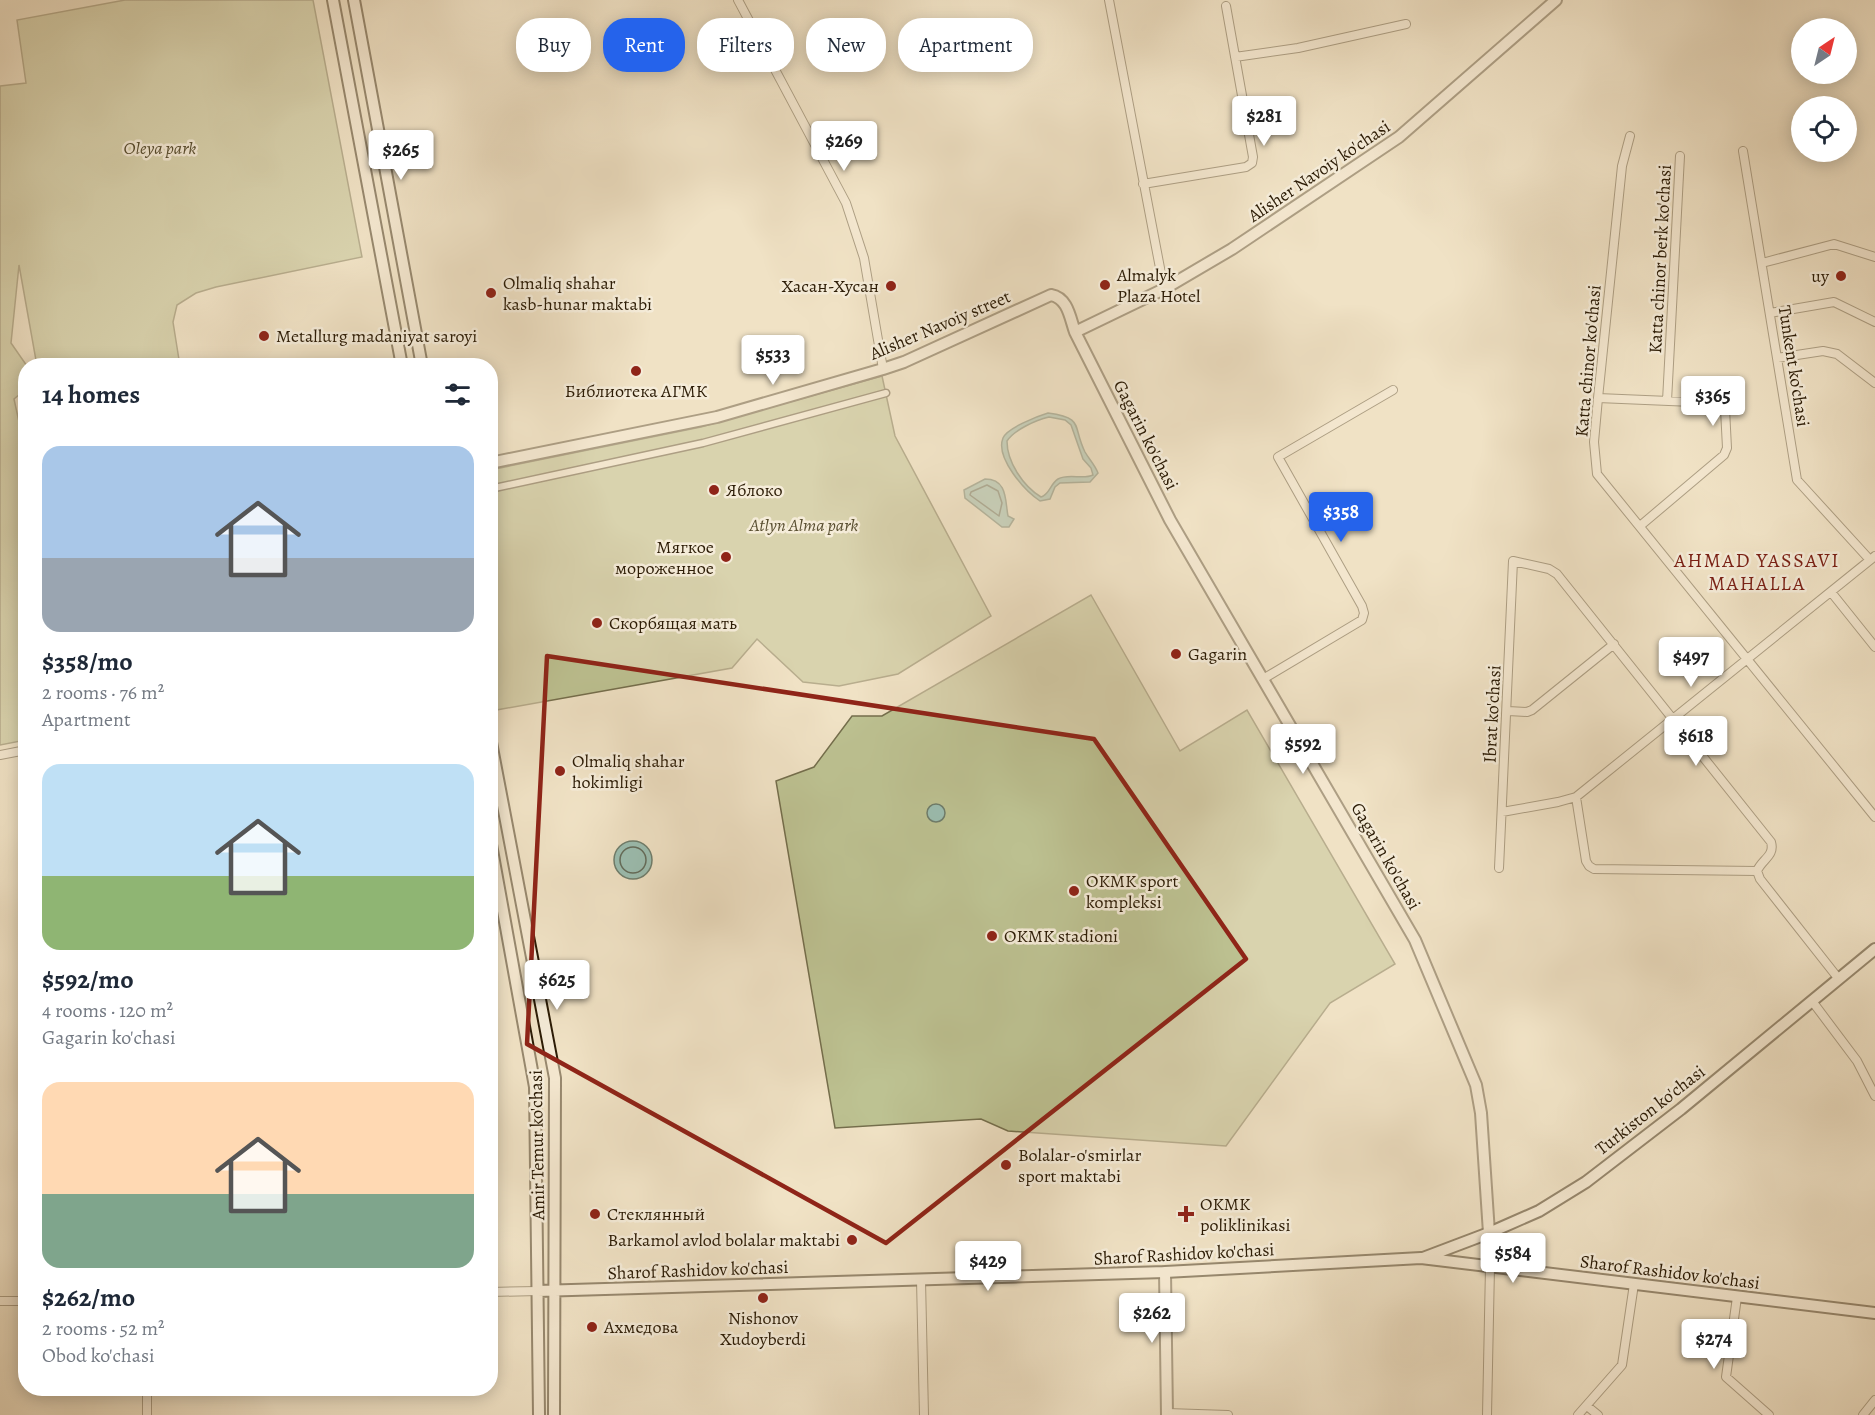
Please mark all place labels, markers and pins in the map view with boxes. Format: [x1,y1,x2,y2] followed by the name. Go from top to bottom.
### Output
[1228,96,1300,147] pin: $281
[808,121,880,172] pin: $269
[365,130,437,181] pin: $265
[1116,263,1201,308] place label: Almalyk Plaza Hotel
[1811,264,1830,288] place label: uy
[1834,269,1848,283] marker: uy
[503,271,652,316] place label: Olmaliq shahar kasb-hunar maktabi
[781,274,879,298] place label: Хасан-Хусан
[1098,278,1112,292] marker: Almalyk Plaza Hotel
[884,279,898,293] marker: Хасан-Хусан
[484,286,498,300] marker: Olmaliq shahar kasb-hunar maktabi
[276,324,477,348] place label: Metallurg madaniyat saroyi
[257,329,271,343] marker: Metallurg madaniyat saroyi
[737,335,809,386] pin: $533
[629,364,643,378] marker: Библиотека АГМК
[1677,376,1749,427] pin: $365
[565,379,708,403] place label: Библиотека АГМК
[726,478,783,502] place label: Яблоко
[707,483,721,497] marker: Яблоко
[1305,492,1377,543] pin: $358
[615,535,714,580] place label: Мягкое мороженное
[719,550,733,564] marker: Мягкое мороженное
[609,611,737,635] place label: Скорбящая мать
[590,616,604,630] marker: Скорбящая мать
[1655,637,1727,688] pin: $497
[1188,642,1247,666] place label: Gagarin
[1169,647,1183,661] marker: Gagarin
[1660,716,1732,767] pin: $618
[1267,724,1339,775] pin: $592
[572,749,685,794] place label: Olmaliq shahar hokimligi
[553,764,567,778] marker: Olmaliq shahar hokimligi
[1086,869,1178,914] place label: OKMK sport kompleksi
[1067,884,1081,898] marker: OKMK sport kompleksi
[1004,924,1118,948] place label: OKMK stadioni
[985,929,999,943] marker: OKMK stadioni
[521,960,593,1011] pin: $625
[1018,1143,1141,1188] place label: Bolalar-o'smirlar sport maktabi
[999,1158,1013,1172] marker: Bolalar-o'smirlar sport maktabi
[1200,1192,1291,1237] place label: OKMK poliklinikasi
[607,1202,705,1226] place label: Стеклянный
[1177,1205,1195,1223] marker: OKMK poliklinikasi
[588,1207,602,1221] marker: Стеклянный
[607,1228,840,1252] place label: Barkamol avlod bolalar maktabi
[845,1233,859,1247] marker: Barkamol avlod bolalar maktabi
[1477,1233,1549,1284] pin: $584
[952,1241,1024,1292] pin: $429
[756,1291,770,1305] marker: Nishonov Xudoyberdi
[1116,1293,1188,1344] pin: $262
[720,1306,806,1351] place label: Nishonov Xudoyberdi
[603,1315,679,1339] place label: Ахмедова
[1678,1319,1750,1370] pin: $274
[585,1320,599,1334] marker: Ахмедова

